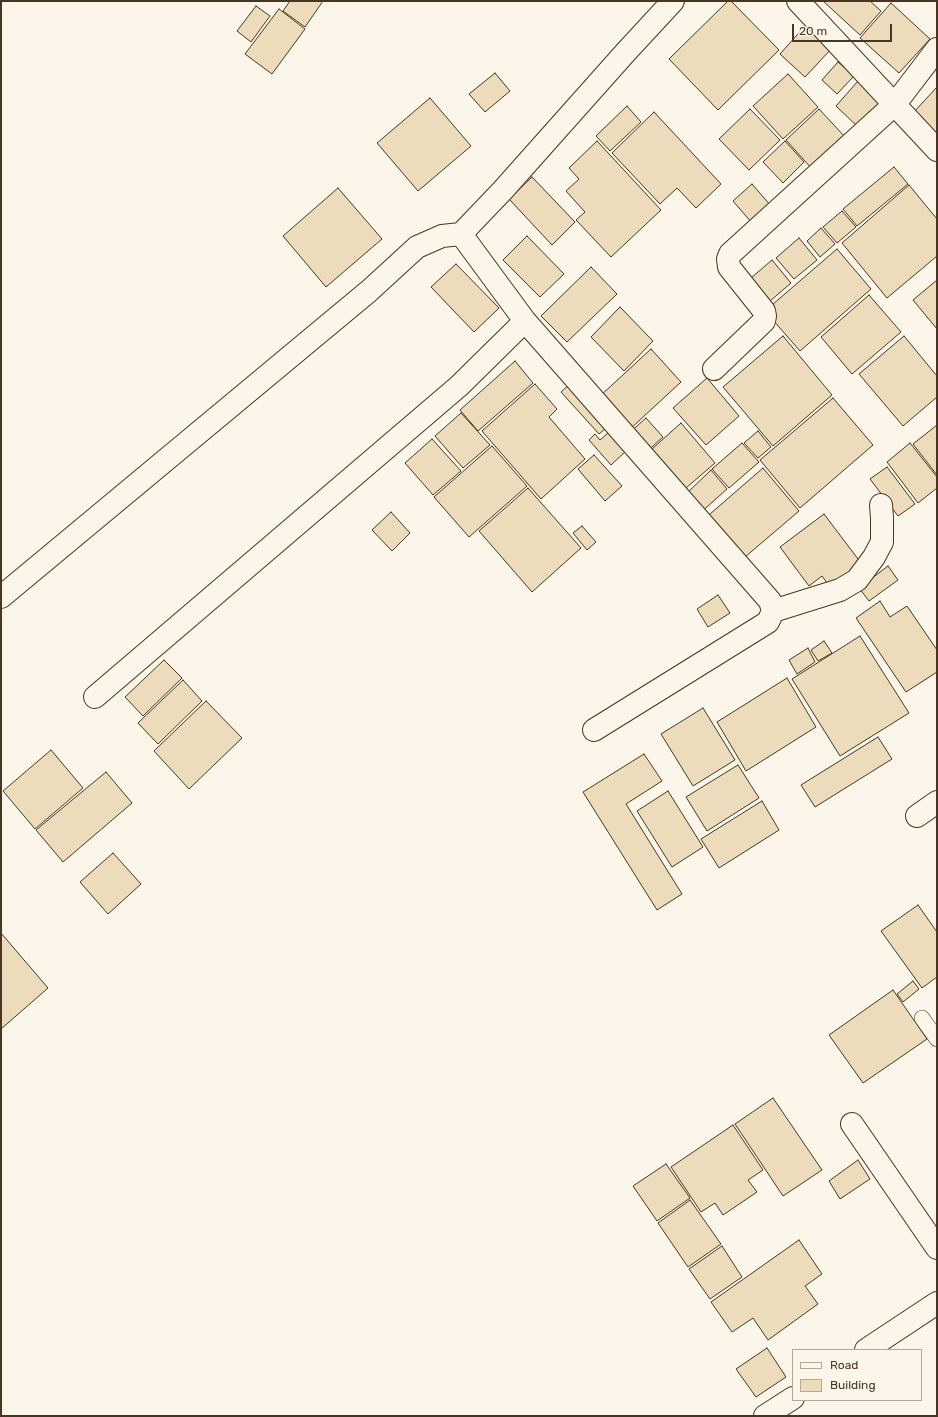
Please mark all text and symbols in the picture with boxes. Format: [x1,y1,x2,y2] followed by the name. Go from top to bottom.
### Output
[794,16,894,42] scale bar
[799,24,827,38] text: 20 m
[792,1349,922,1401] legend
[830,1358,858,1372] text: Road
[830,1378,876,1392] text: Building

